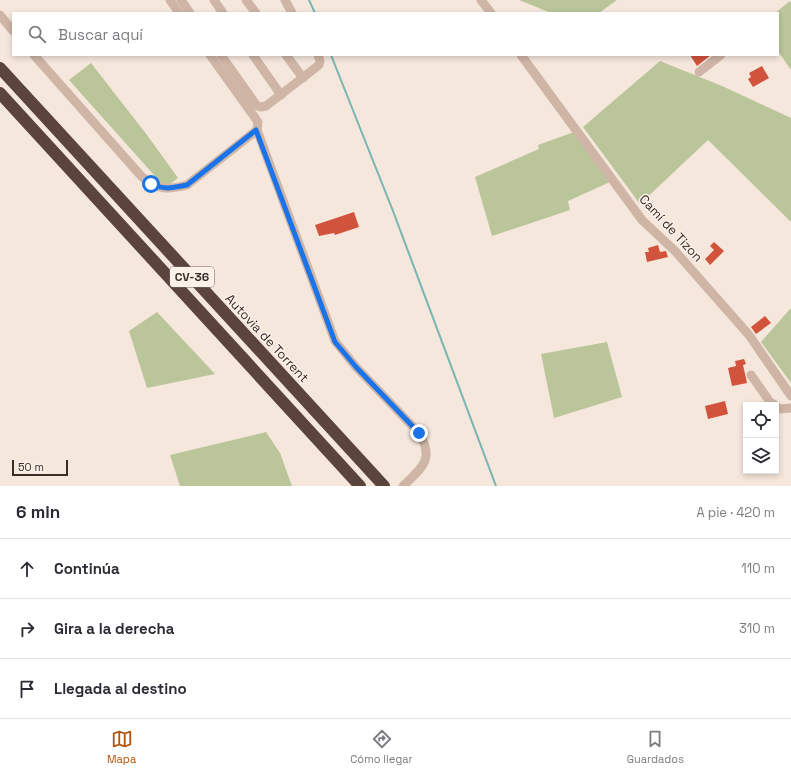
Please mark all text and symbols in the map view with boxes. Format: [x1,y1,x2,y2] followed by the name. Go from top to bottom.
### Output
[12,12,779,56] search box
[26,23,48,45] icon: search
[58,25,143,44] text: Buscar aquí
[142,175,160,193] route start
[636,191,706,265] street label: Camí de Tizon
[170,267,214,287] road number: CV-36
[222,290,312,386] street label: Autovia de Torrent
[743,402,779,474] map controls
[743,402,779,438] button: locate
[410,424,428,442] route end
[743,438,779,474] button: layers
[12,458,68,477] scale bar
[18,460,44,474] text: 50 m
[16,501,60,523] text: 6 min
[696,504,775,521] text: A pie · 420 m
[16,558,38,580] icon: ahead
[54,559,120,578] text: Continúa
[741,560,775,577] text: 110 m
[16,618,38,640] icon: right
[54,619,174,638] text: Gira a la derecha
[739,620,775,637] text: 310 m
[16,678,38,700] icon: arrive
[54,679,187,698] text: Llegada al destino
[107,728,136,766] tab: Mapa
[350,728,413,766] tab: Cómo llegar
[627,728,684,766] tab: Guardados

